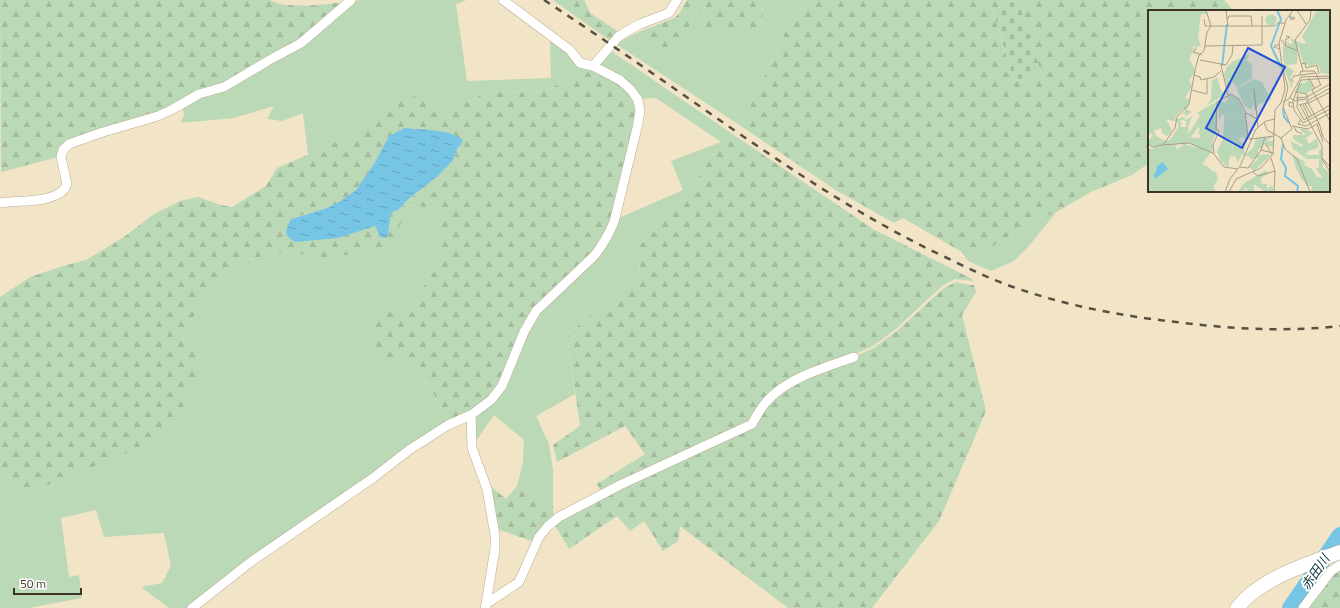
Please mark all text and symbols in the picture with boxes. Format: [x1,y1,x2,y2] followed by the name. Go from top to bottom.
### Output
[1148,10,1330,192] inset map
[1296,549,1335,594] water label: 赤田川
[14,570,81,596] scale bar
[20,574,46,593] text: 50 m

